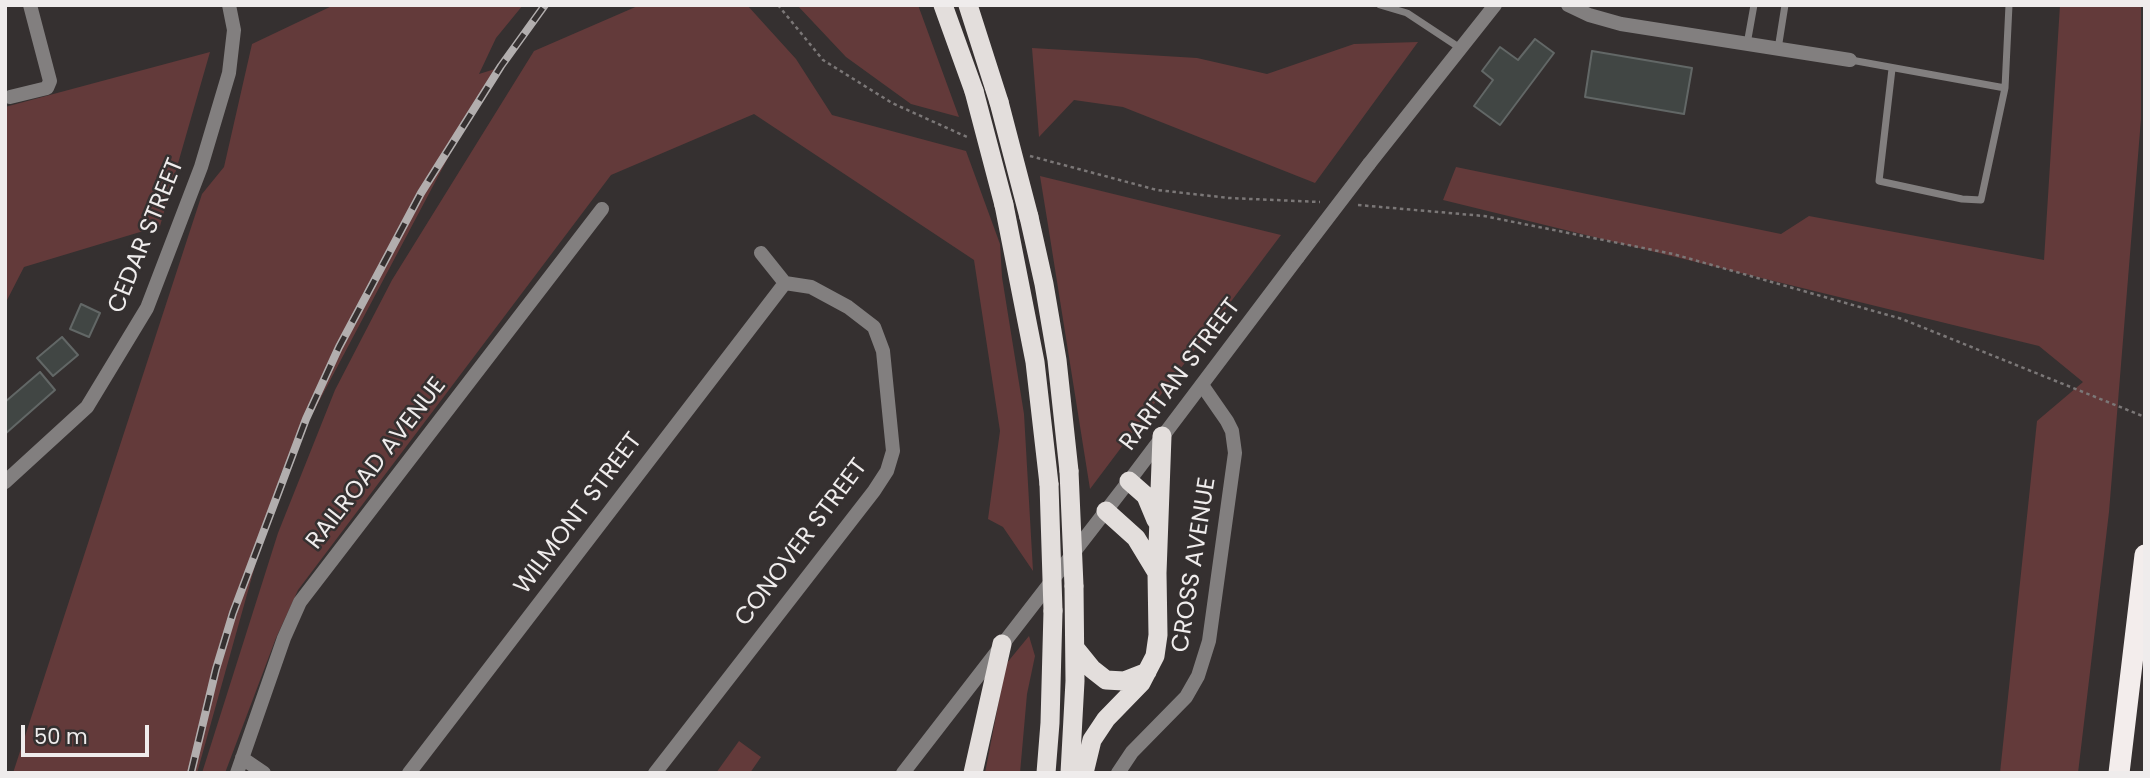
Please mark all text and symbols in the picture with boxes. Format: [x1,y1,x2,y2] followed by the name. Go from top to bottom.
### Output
[103,154,191,318] street label: CEDAR STREET
[1114,293,1248,457] street label: RARITAN STREET
[301,372,453,556] street label: RAILROAD AVENUE
[509,428,649,600] street label: WILMONT STREET
[730,454,874,632] street label: CONOVER STREET
[1167,476,1223,654] street label: CROSS AVENUE
[24,712,152,756] scale bar
[34,722,88,751] text: 50 m

